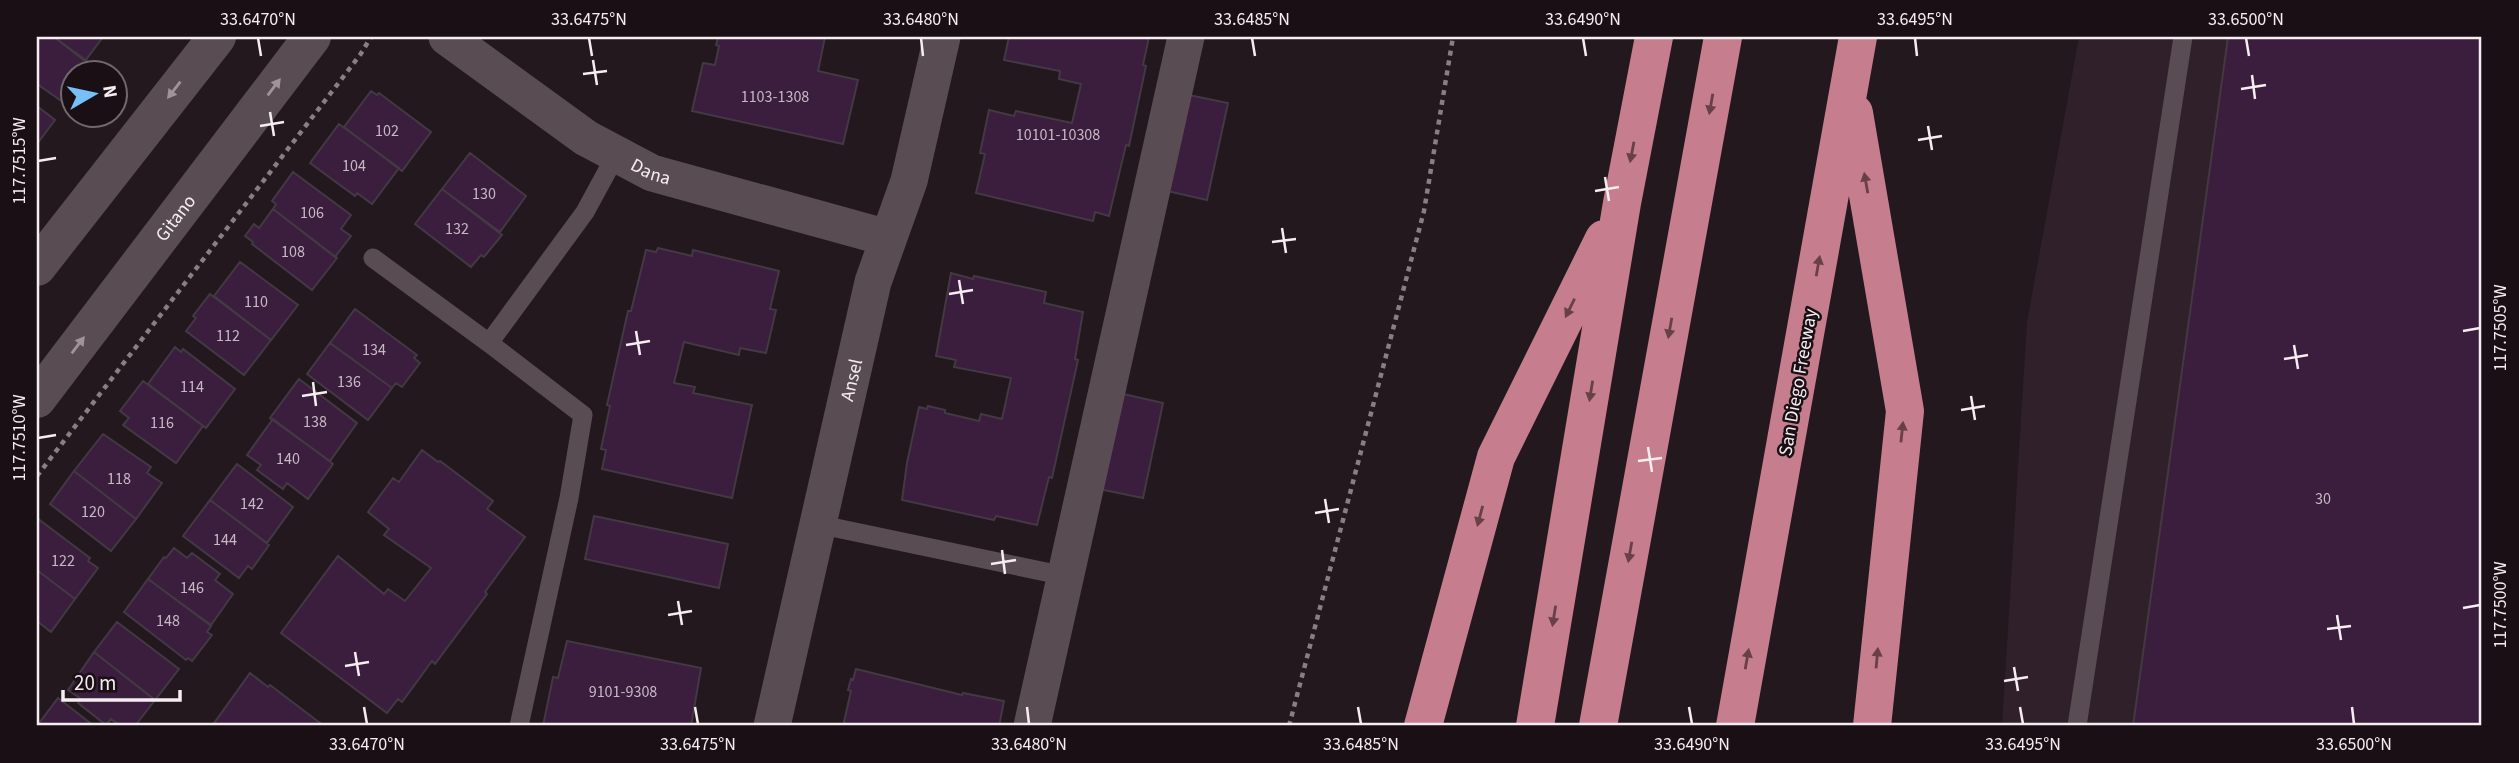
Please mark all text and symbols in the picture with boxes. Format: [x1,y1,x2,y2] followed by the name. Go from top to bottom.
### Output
[220,7,296,32] text: 33.6470°N
[551,7,627,32] text: 33.6475°N
[883,7,959,32] text: 33.6480°N
[1214,7,1290,32] text: 33.6485°N
[1545,7,1621,32] text: 33.6490°N
[1877,7,1953,32] text: 33.6495°N
[2208,7,2284,32] text: 33.6500°N
[60,60,130,130] north arrow
[266,79,281,97] one-way arrow
[167,81,182,99] one-way arrow
[95,83,124,100] text: N
[741,86,809,108] house number: 1103-1308
[1705,93,1716,115] one-way arrow
[7,117,32,205] text: 117.7515°W
[375,120,399,142] house number: 102
[1016,124,1100,146] house number: 10101-10308
[1626,141,1637,163] one-way arrow
[625,152,674,193] street label: Dana
[342,155,366,177] house number: 104
[1860,172,1871,194] one-way arrow
[472,183,496,205] house number: 130
[149,189,203,248] street label: Gitano
[300,202,324,224] house number: 106
[445,218,469,240] house number: 132
[281,241,305,263] house number: 108
[1812,255,1823,277] one-way arrow
[2488,284,2513,372] text: 117.7505°W
[244,291,268,313] house number: 110
[1564,298,1575,318] one-way arrow
[1772,306,1825,458] street label: San Diego Freeway
[1665,317,1676,339] one-way arrow
[216,325,240,347] house number: 112
[71,336,85,354] one-way arrow
[362,339,386,361] house number: 134
[834,356,870,404] street label: Ansel
[337,371,361,393] house number: 136
[180,376,204,398] house number: 114
[1585,380,1596,402] one-way arrow
[7,394,32,482] text: 117.7510°W
[303,411,327,433] house number: 138
[150,412,174,434] house number: 116
[1897,421,1908,443] one-way arrow
[276,448,300,470] house number: 140
[107,468,131,490] house number: 118
[2315,488,2331,510] house number: 30
[240,493,264,515] house number: 142
[81,501,105,523] house number: 120
[1474,505,1485,527] one-way arrow
[213,529,237,551] house number: 144
[1624,541,1635,563] one-way arrow
[51,550,75,572] house number: 122
[2488,561,2513,649] text: 117.7500°W
[180,577,204,599] house number: 146
[1548,605,1559,627] one-way arrow
[156,610,180,632] house number: 148
[1872,647,1883,669] one-way arrow
[1741,648,1752,670] one-way arrow
[63,658,180,702] scale bar
[74,668,116,698] text: 20 m
[589,681,657,703] house number: 9101-9308
[329,732,405,757] text: 33.6470°N
[660,732,736,757] text: 33.6475°N
[991,732,1067,757] text: 33.6480°N
[1323,732,1399,757] text: 33.6485°N
[1654,732,1730,757] text: 33.6490°N
[1985,732,2061,757] text: 33.6495°N
[2316,732,2392,757] text: 33.6500°N

